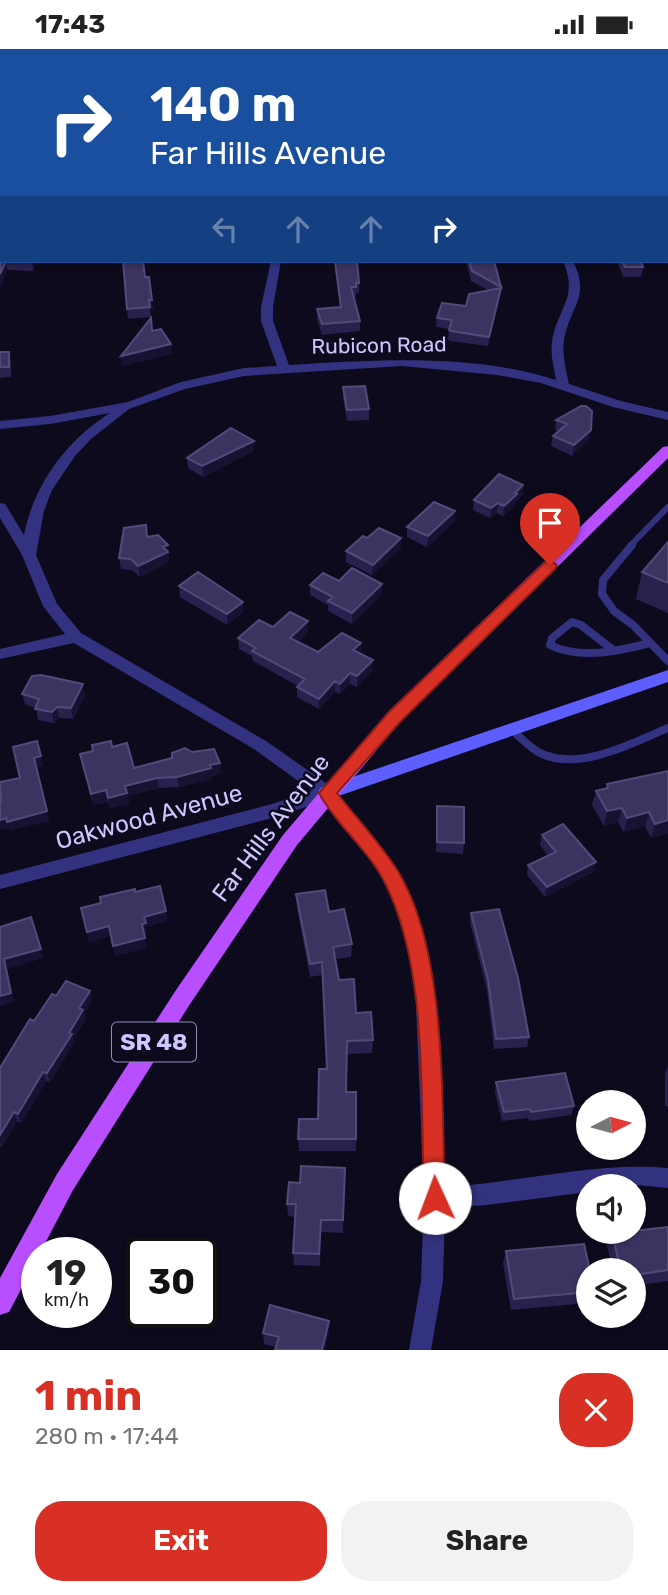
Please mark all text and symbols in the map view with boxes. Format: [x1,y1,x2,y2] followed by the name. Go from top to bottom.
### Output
[35,9,105,40] text: 17:43
[150,75,296,133] text: 140 m
[35,77,126,168] icon: right
[150,134,386,172] text: Far Hills Avenue
[206,210,244,248] icon: left
[279,210,317,248] icon: ahead
[352,210,390,248] icon: ahead
[425,210,463,248] icon: right
[311,331,447,359] street label: Rubicon Road
[520,493,580,565] pin
[531,504,569,542] icon: arrive
[207,749,335,907] street label: Far Hills Avenue
[53,779,245,855] street label: Oakwood Avenue
[112,1023,196,1061] road number: SR 48
[576,1090,646,1160] north arrow
[576,1090,646,1328] map controls
[398,1161,472,1235] position arrow
[576,1174,646,1244] button: sound
[126,1237,217,1328] speed limit sign: 30
[47,1252,86,1294] text: 19
[576,1258,646,1328] button: layers
[44,1289,89,1311] text: km/h
[35,1371,142,1421] text: 1 min
[559,1373,633,1447] button: close
[35,1422,179,1450] text: 280 m · 17:44
[35,1501,327,1581] button: Exit
[341,1501,633,1581] button: Share

